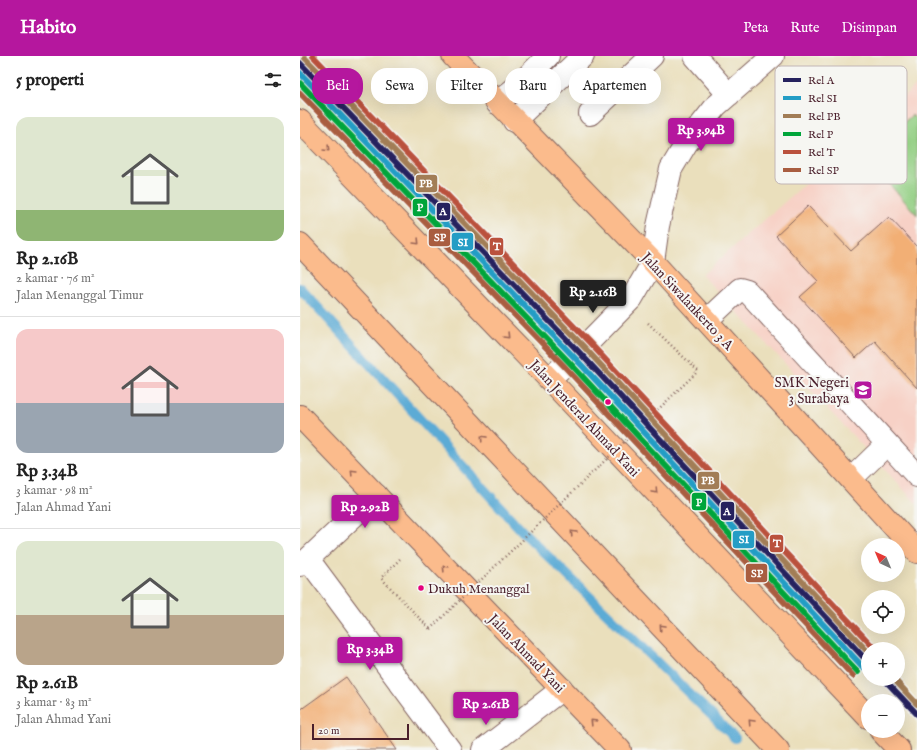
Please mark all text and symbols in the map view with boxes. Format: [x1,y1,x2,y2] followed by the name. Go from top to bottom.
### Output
[20,16,76,40] text: Habito
[743,19,768,37] text: Peta
[790,19,819,37] text: Rute
[841,19,897,37] text: Disimpan
[775,66,907,184] legend
[312,68,363,104] chip: Beli
[371,68,428,104] chip: Sewa
[436,68,497,104] chip: Filter
[505,68,561,104] chip: Baru
[569,68,661,104] chip: Apartemen
[262,69,284,91] icon: filters
[16,70,84,91] text: 5 properti
[808,74,835,88] text: Rel A
[808,92,837,106] text: Rel SI
[808,110,840,124] text: Rel PB
[660,118,742,152] pin: Rp 3.94B
[677,122,725,139] text: Rp 3.94B
[808,128,834,142] text: Rel P
[114,143,186,215] icon: home
[322,144,330,152] one-way arrow
[808,146,835,160] text: Rel T
[808,164,839,178] text: Rel SP
[415,174,438,193] line badge: PB
[419,177,434,191] text: PB
[412,198,428,217] line badge: P
[417,201,424,215] text: P
[436,202,451,221] line badge: A
[438,205,447,219] text: A
[428,228,451,247] line badge: SP
[434,231,447,245] text: SP
[451,232,474,251] line badge: SI
[458,236,468,250] text: SI
[412,237,420,245] one-way arrow
[489,237,504,256] line badge: T
[492,240,502,254] text: T
[636,248,738,355] street label: Jalan Siwalankerto 3 A
[16,249,78,270] text: Rp 2.16B
[16,270,95,287] text: 2 kamar · 76 m²
[552,280,634,314] pin: Rp 2.16B
[569,284,617,301] text: Rp 2.16B
[16,287,144,304] text: Jalan Menanggal Timur
[503,331,510,339] one-way arrow
[114,355,186,427] icon: home
[524,355,643,481] street label: Jalan Jenderal Ahmad Yani
[774,374,850,408] place label: SMK Negeri 3 Surabaya
[852,379,874,401] school or university icon: SMK Negeri 3 Surabaya
[603,397,613,407] unlabelled marker
[481,435,488,443] one-way arrow
[16,461,78,482] text: Rp 3.34B
[350,469,358,477] one-way arrow
[697,471,720,490] line badge: PB
[701,474,716,488] text: PB
[16,482,93,499] text: 3 kamar · 98 m²
[650,486,658,494] one-way arrow
[691,492,707,511] line badge: P
[324,495,406,529] pin: Rp 2.92B
[696,496,703,510] text: P
[16,499,111,516] text: Jalan Ahmad Yani
[341,499,389,516] text: Rp 2.92B
[720,501,735,521] line badge: A
[722,505,731,519] text: A
[570,530,578,538] one-way arrow
[732,530,755,549] line badge: SI
[739,533,749,547] text: SI
[769,534,784,553] line badge: T
[772,537,782,551] text: T
[861,538,905,582] north arrow
[861,538,905,738] map controls
[745,563,768,583] line badge: SP
[442,565,450,573] one-way arrow
[114,567,186,639] icon: home
[751,567,764,581] text: SP
[428,581,530,598] place label: Dukuh Menanggal
[416,583,426,593] marker: Dukuh Menanggal
[861,590,905,634] button: locate
[483,609,569,697] street label: Jalan Ahmad Yani
[659,624,667,632] one-way arrow
[329,637,411,671] pin: Rp 3.34B
[346,641,394,658] text: Rp 3.34B
[861,642,905,686] button: +
[16,673,78,694] text: Rp 2.61B
[445,692,527,726] pin: Rp 2.61B
[16,694,92,711] text: 3 kamar · 83 m²
[861,694,905,738] button: −
[462,696,510,713] text: Rp 2.61B
[16,711,111,728] text: Jalan Ahmad Yani
[590,719,598,727] one-way arrow
[749,719,756,727] one-way arrow
[312,722,409,741] scale bar
[318,724,339,738] text: 20 m

